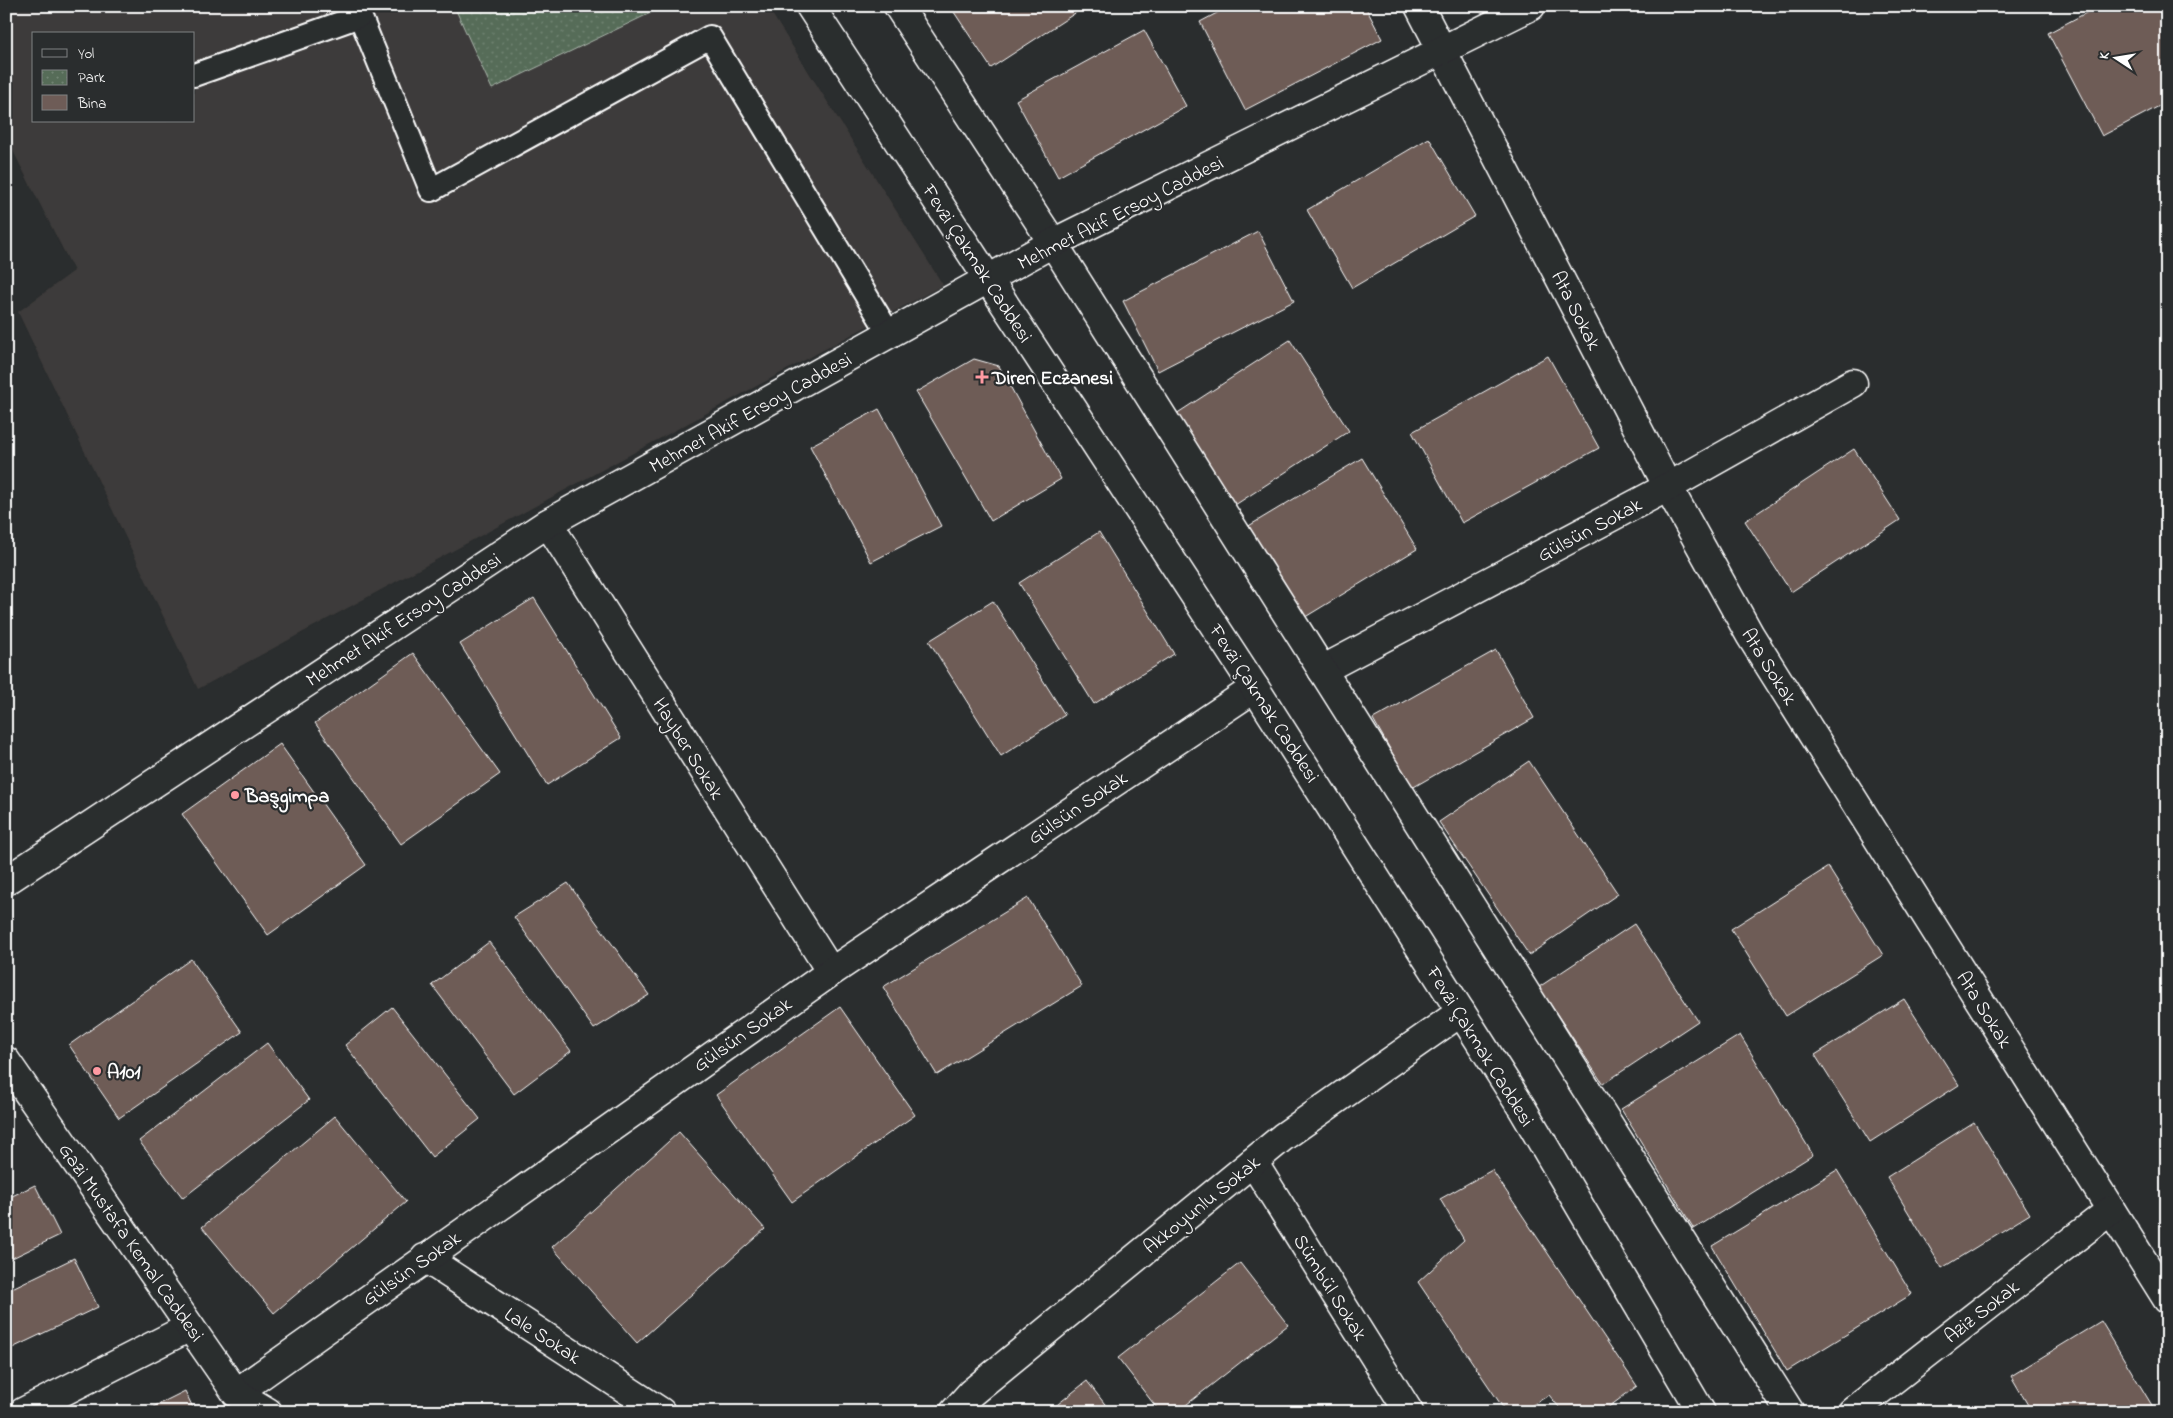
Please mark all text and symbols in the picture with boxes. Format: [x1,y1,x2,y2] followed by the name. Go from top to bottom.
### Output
[32,32,195,122] legend
[2090,32,2140,82] north arrow
[78,43,94,65] text: Yol
[2094,49,2116,61] text: K
[78,67,106,89] text: Park
[77,93,106,115] text: Bina
[1013,150,1229,279] street label: Mehmet Akif Ersoy Caddesi
[913,178,1038,350] street label: Fevzi Çakmak Caddesi
[1542,266,1607,356] street label: Ata Sokak
[645,346,858,482] street label: Mehmet Akif Ersoy Caddesi
[991,365,1113,394] place label: Diren Eczanesi
[976,371,988,383] marker: Diren Eczanesi
[1533,491,1648,571] street label: Gülsün Sokak
[301,547,508,695] street label: Mehmet Akif Ersoy Caddesi
[1200,618,1325,790] street label: Fevzi Çakmak Caddesi
[1733,623,1803,712] street label: Ata Sokak
[644,693,730,806] street label: Hayber Sokak
[1023,765,1134,853] street label: Gülsün Sokak
[244,783,329,813] place label: Başgimpa
[229,789,241,801] marker: Başgimpa
[1417,961,1540,1133] street label: Fevzi Çakmak Caddesi
[1948,966,2018,1055] street label: Ata Sokak
[688,991,799,1081] street label: Gülsün Sokak
[107,1059,141,1088] place label: A101
[91,1065,103,1077] marker: A101
[50,1138,210,1349] street label: Gazi Mustafa Kemal Caddesi
[1138,1149,1268,1262] street label: Akkoyunlu Sokak
[357,1225,468,1315] street label: Gülsün Sokak
[1285,1229,1373,1348] street label: Sümbül Sokak
[1939,1274,2027,1352] street label: Aziz Sokak
[497,1301,586,1373] street label: Lale Sokak

